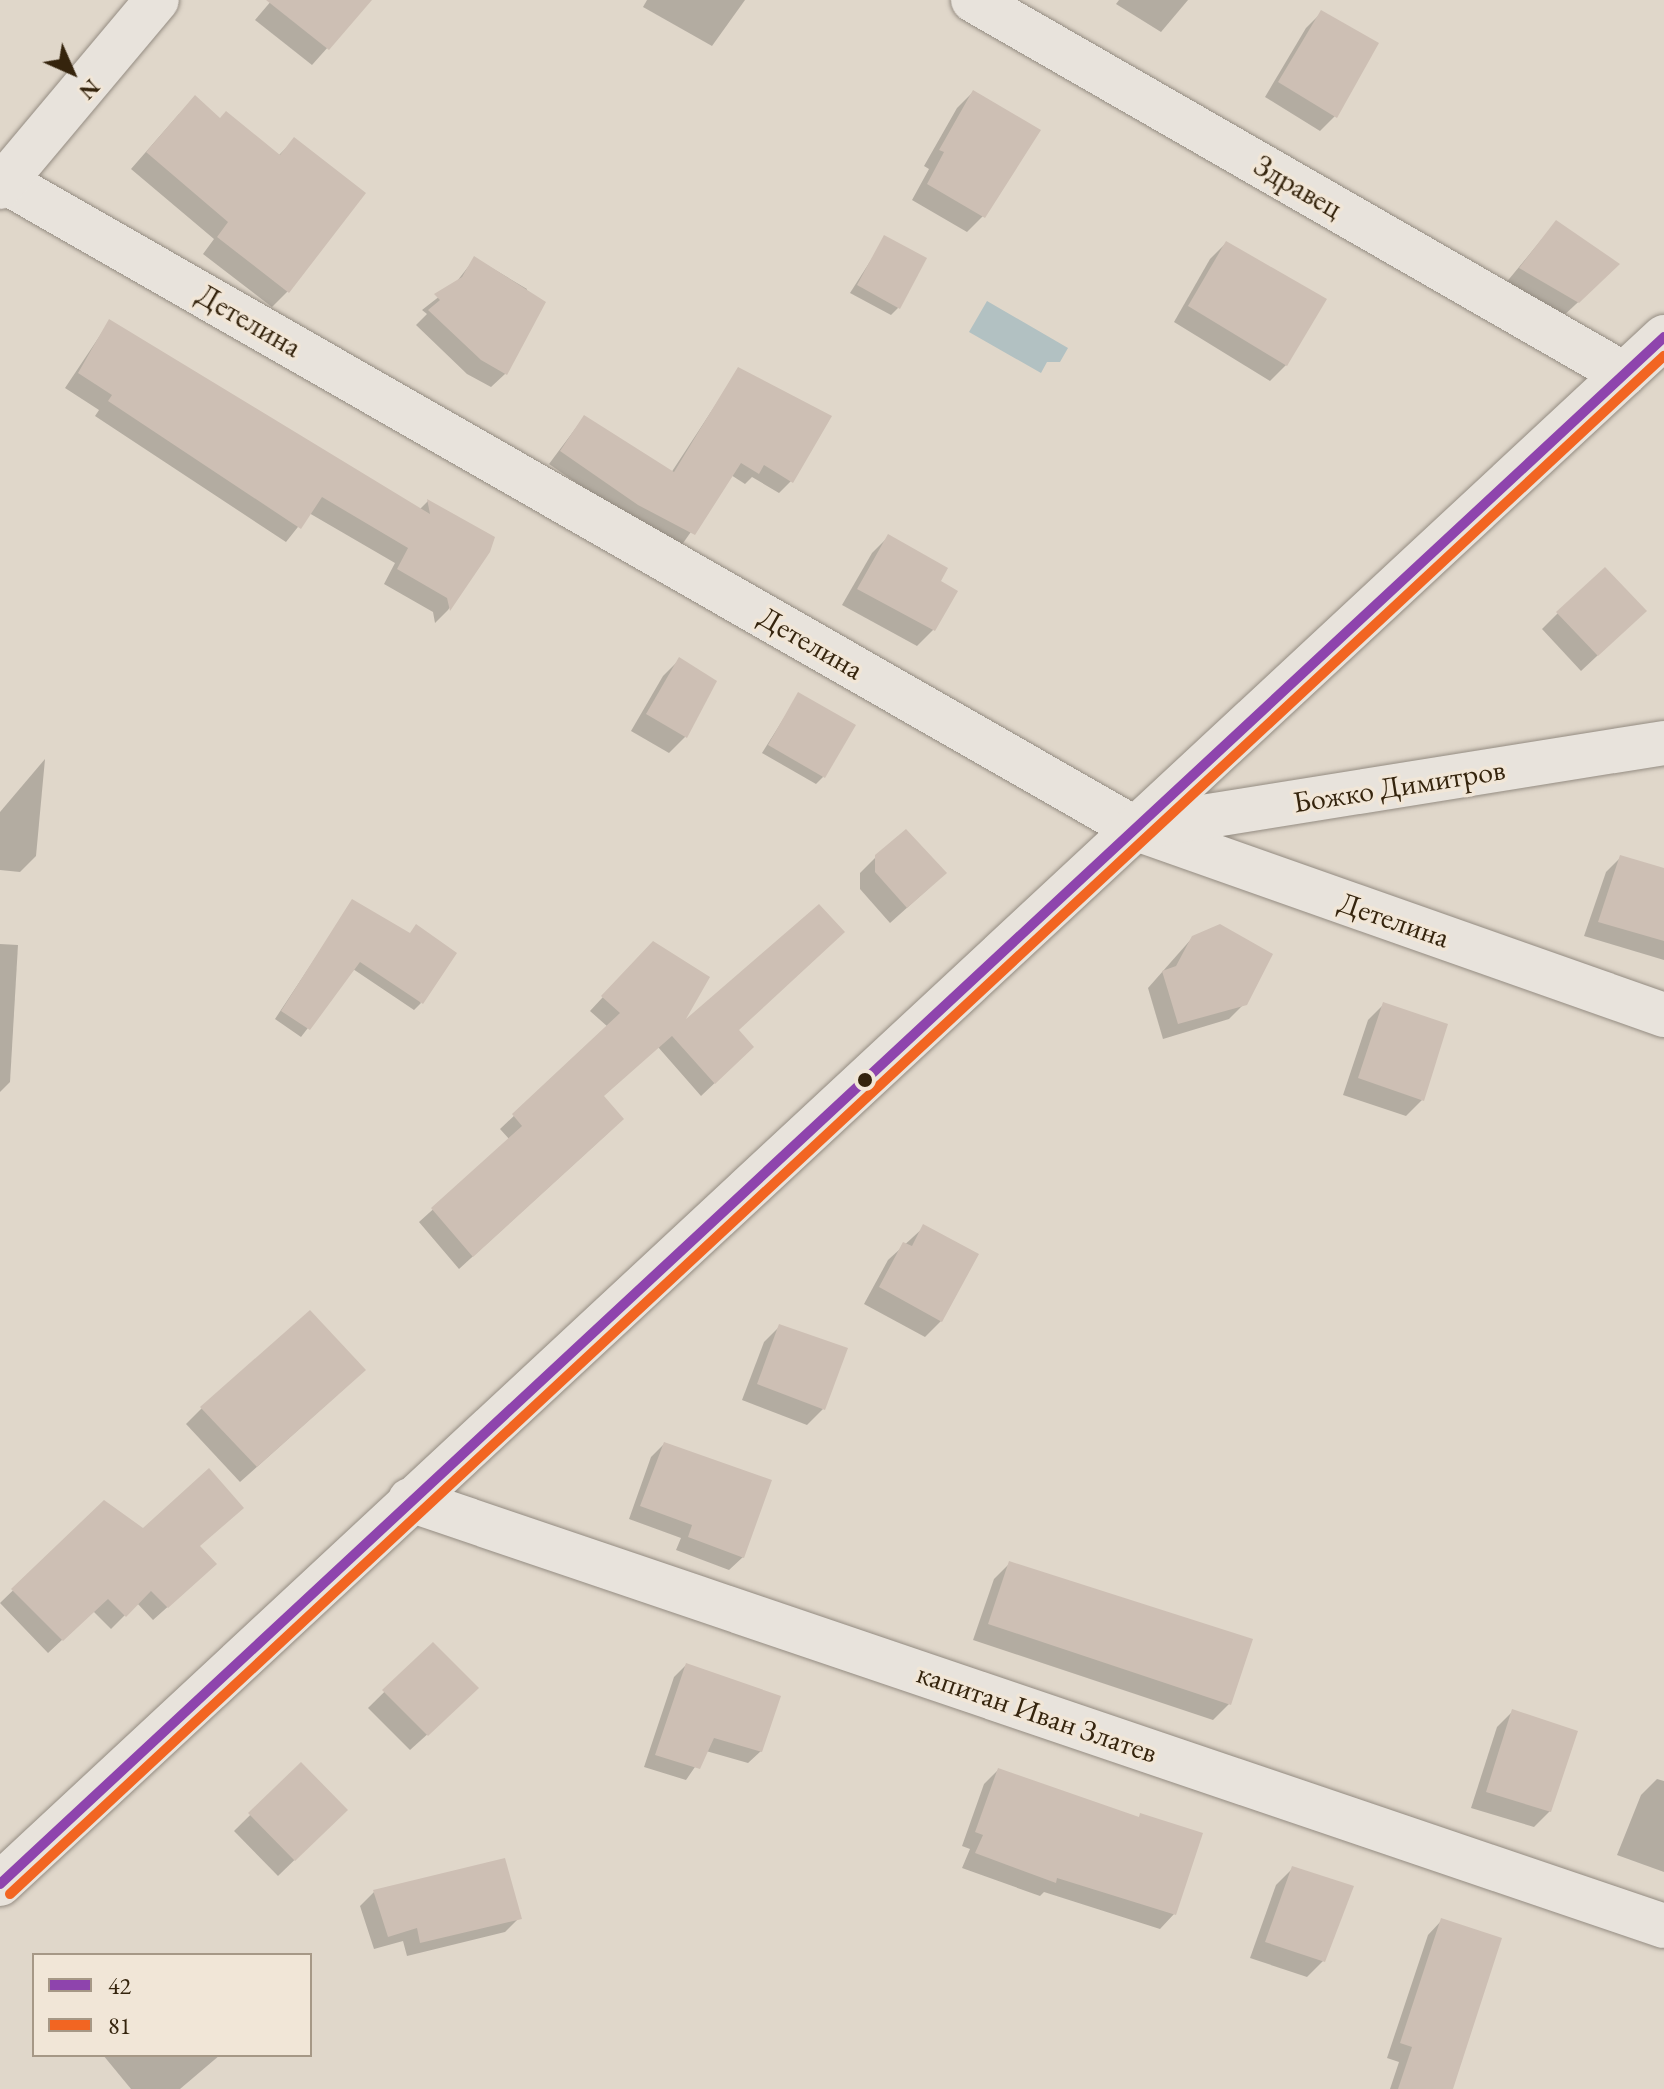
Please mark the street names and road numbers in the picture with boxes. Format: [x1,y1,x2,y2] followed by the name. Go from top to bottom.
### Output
[1248,147,1348,227] street label: Здравец
[190,277,308,365] street label: Детелина
[752,599,870,687] street label: Детелина
[1290,751,1508,821] street label: Божко Димитров
[1334,884,1454,956] street label: Детелина
[912,1655,1162,1771] street label: капитан Иван Златев

